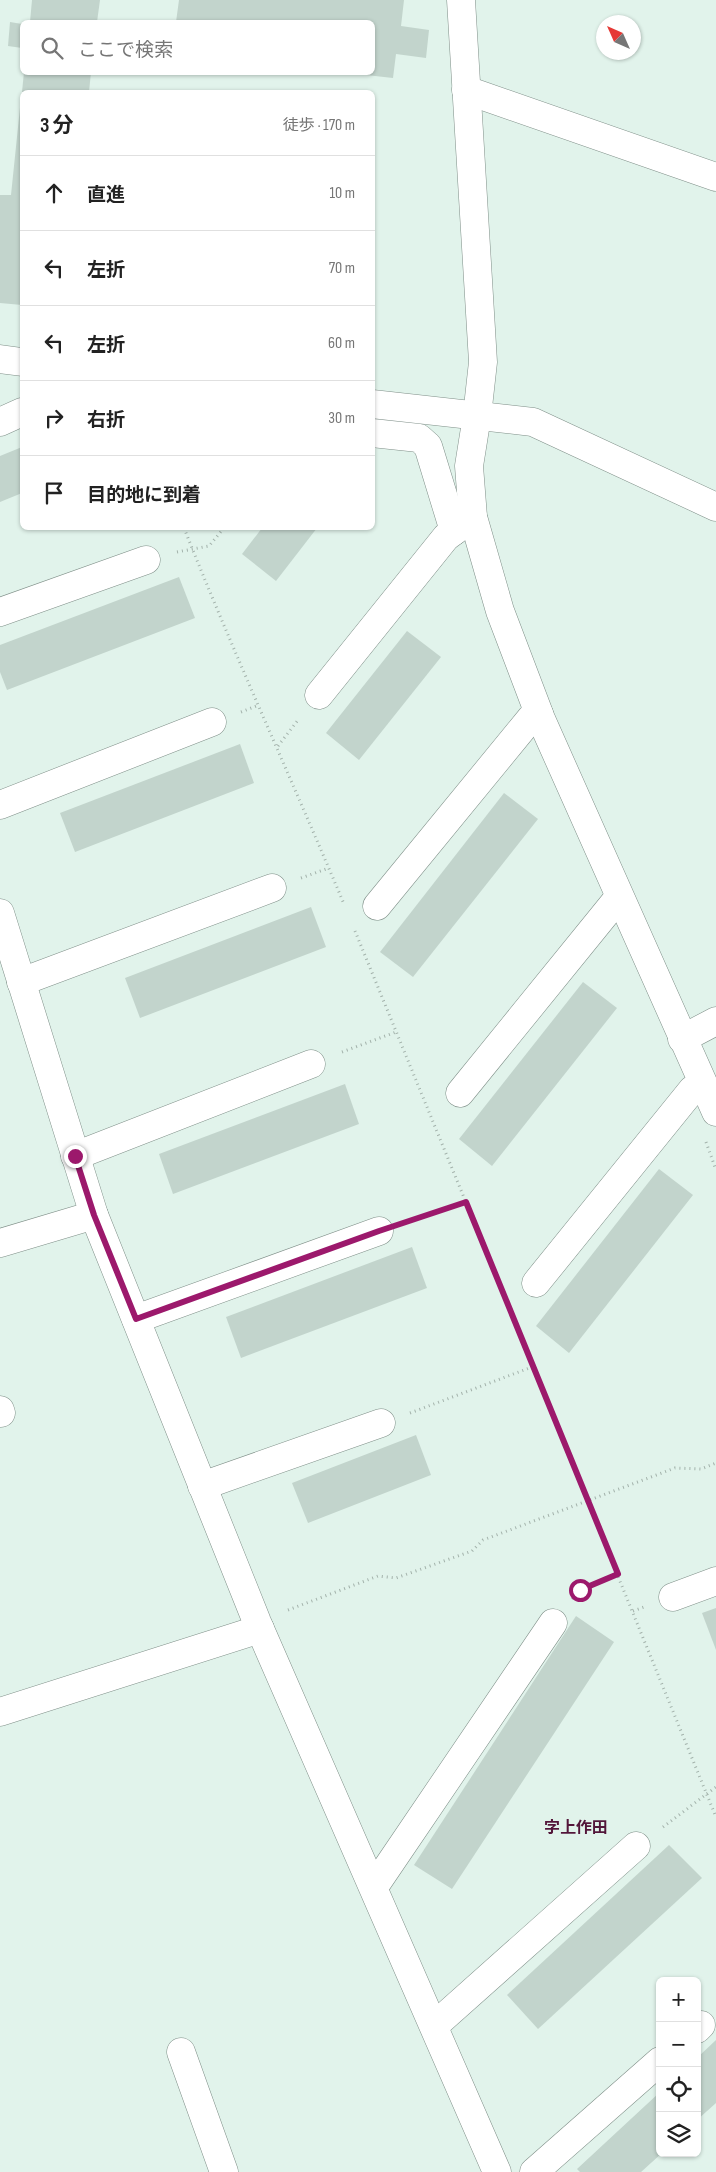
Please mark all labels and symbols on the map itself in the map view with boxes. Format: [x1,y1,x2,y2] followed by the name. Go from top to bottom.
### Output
[596,15,641,60] north arrow
[64,1145,87,1168] route end
[569,1579,592,1602] route start
[544,1819,608,1838] district label: 字上作田

